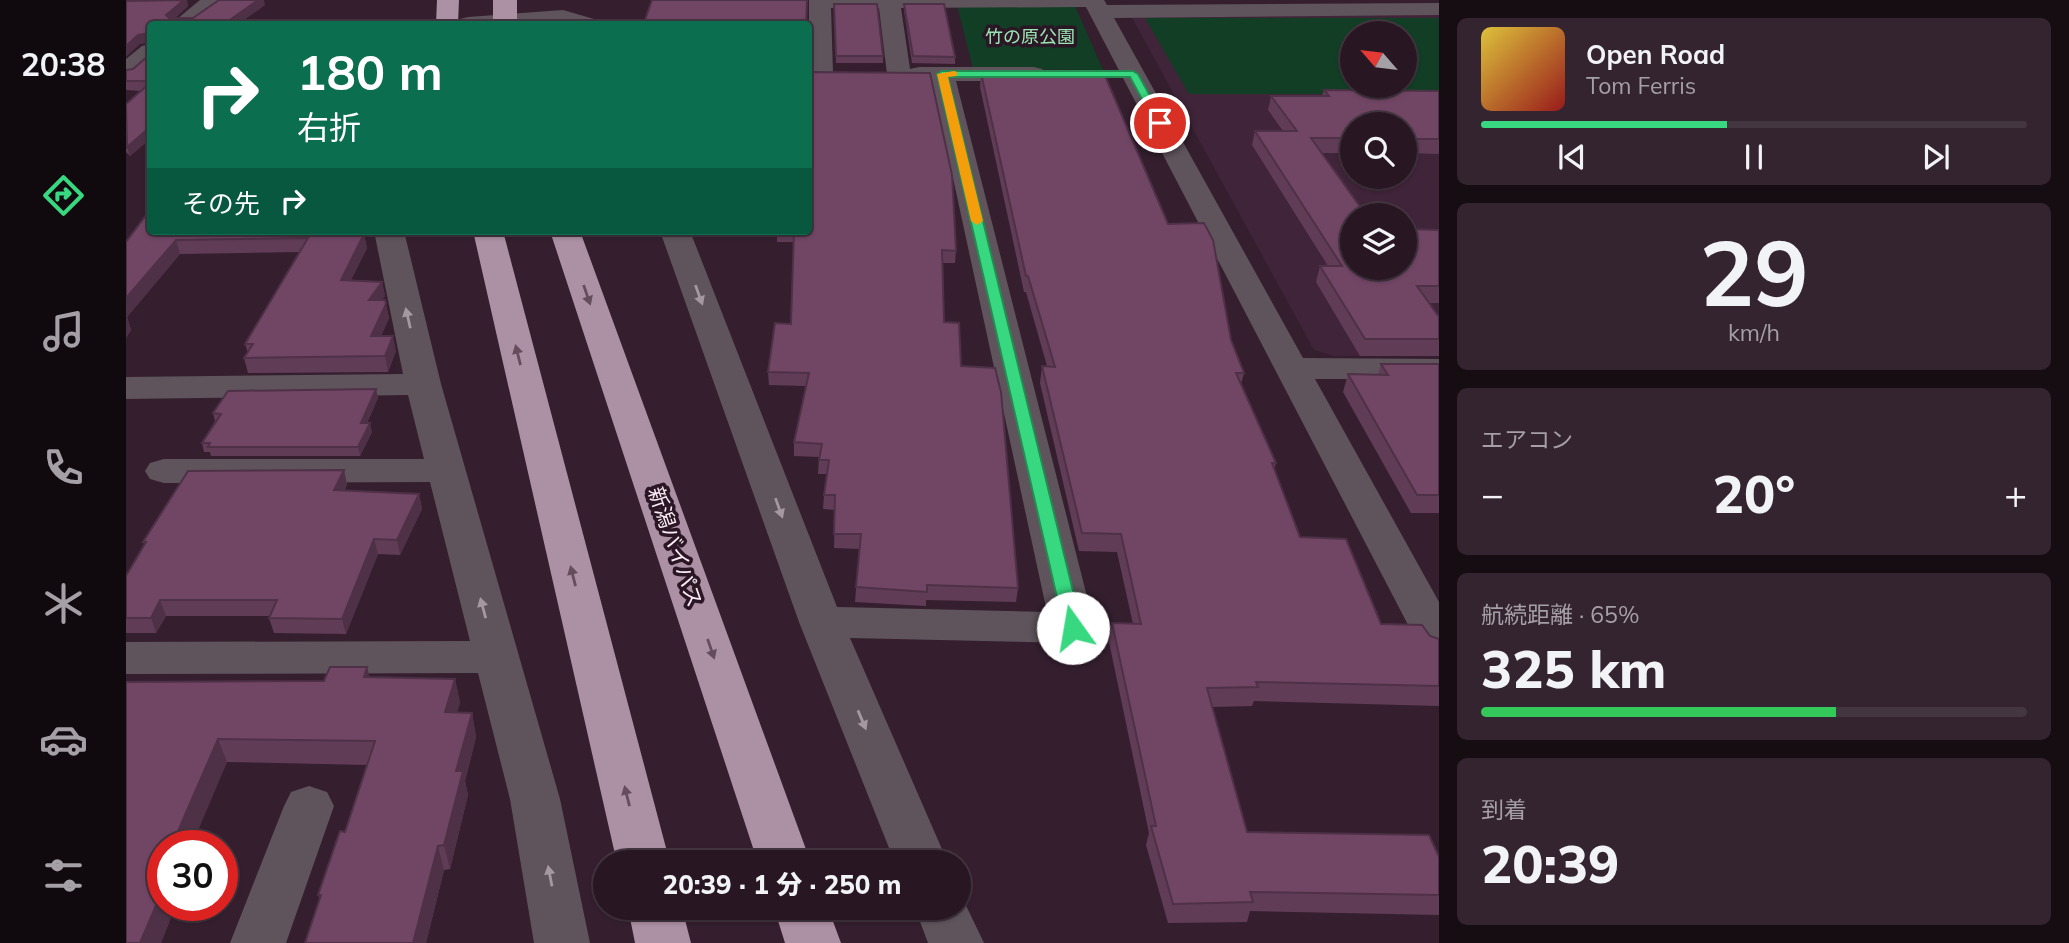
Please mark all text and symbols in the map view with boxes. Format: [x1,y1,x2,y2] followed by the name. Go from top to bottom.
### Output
[1340,21,1418,98] north arrow
[1340,21,1417,280] map controls
[985,25,1075,48] park label: 竹の原公園
[1586,38,1725,71] text: Open Road
[297,41,443,102] text: 180 m
[21,44,105,84] text: 20:38
[182,49,273,140] icon: right
[1586,71,1696,100] text: Tom Ferris
[1130,93,1190,153] pin
[1141,104,1179,142] icon: arrive
[297,107,361,147] text: 右折
[1340,112,1417,189] button: search
[1553,138,1591,176] icon: previous
[1735,138,1773,176] icon: pause
[1917,138,1955,176] icon: next
[39,171,88,220] icon: directions
[274,182,312,220] icon: right
[182,187,260,220] text: その先
[1340,203,1417,280] button: layers
[1699,215,1809,329] text: 29
[694,284,705,305] one-way arrow
[582,285,593,306] one-way arrow
[39,307,88,356] icon: music
[403,307,414,329] one-way arrow
[1728,318,1780,347] text: km/h
[512,344,523,366] one-way arrow
[1481,425,1573,454] text: エアコン
[39,443,88,492] icon: phone
[1713,461,1795,526] text: 20°
[1481,470,1504,518] text: −
[2004,470,2027,518] text: +
[643,483,709,610] street label: 新潟バイパス
[773,498,784,519] one-way arrow
[567,564,578,586] one-way arrow
[39,579,88,628] icon: climate
[1036,591,1110,665] position arrow
[478,597,488,618] one-way arrow
[1481,600,1639,629] text: 航続距離 · 65%
[1481,636,1666,701] text: 325 km
[706,639,717,660] one-way arrow
[857,709,868,730] one-way arrow
[39,715,88,764] icon: car
[621,785,632,807] one-way arrow
[1481,795,1527,824] text: 到着
[147,830,238,921] speed limit sign: 30
[1481,831,1619,896] text: 20:39
[39,851,88,900] icon: filters
[544,865,555,887] one-way arrow
[663,868,901,901] text: 20:39 · 1 分 · 250 m

